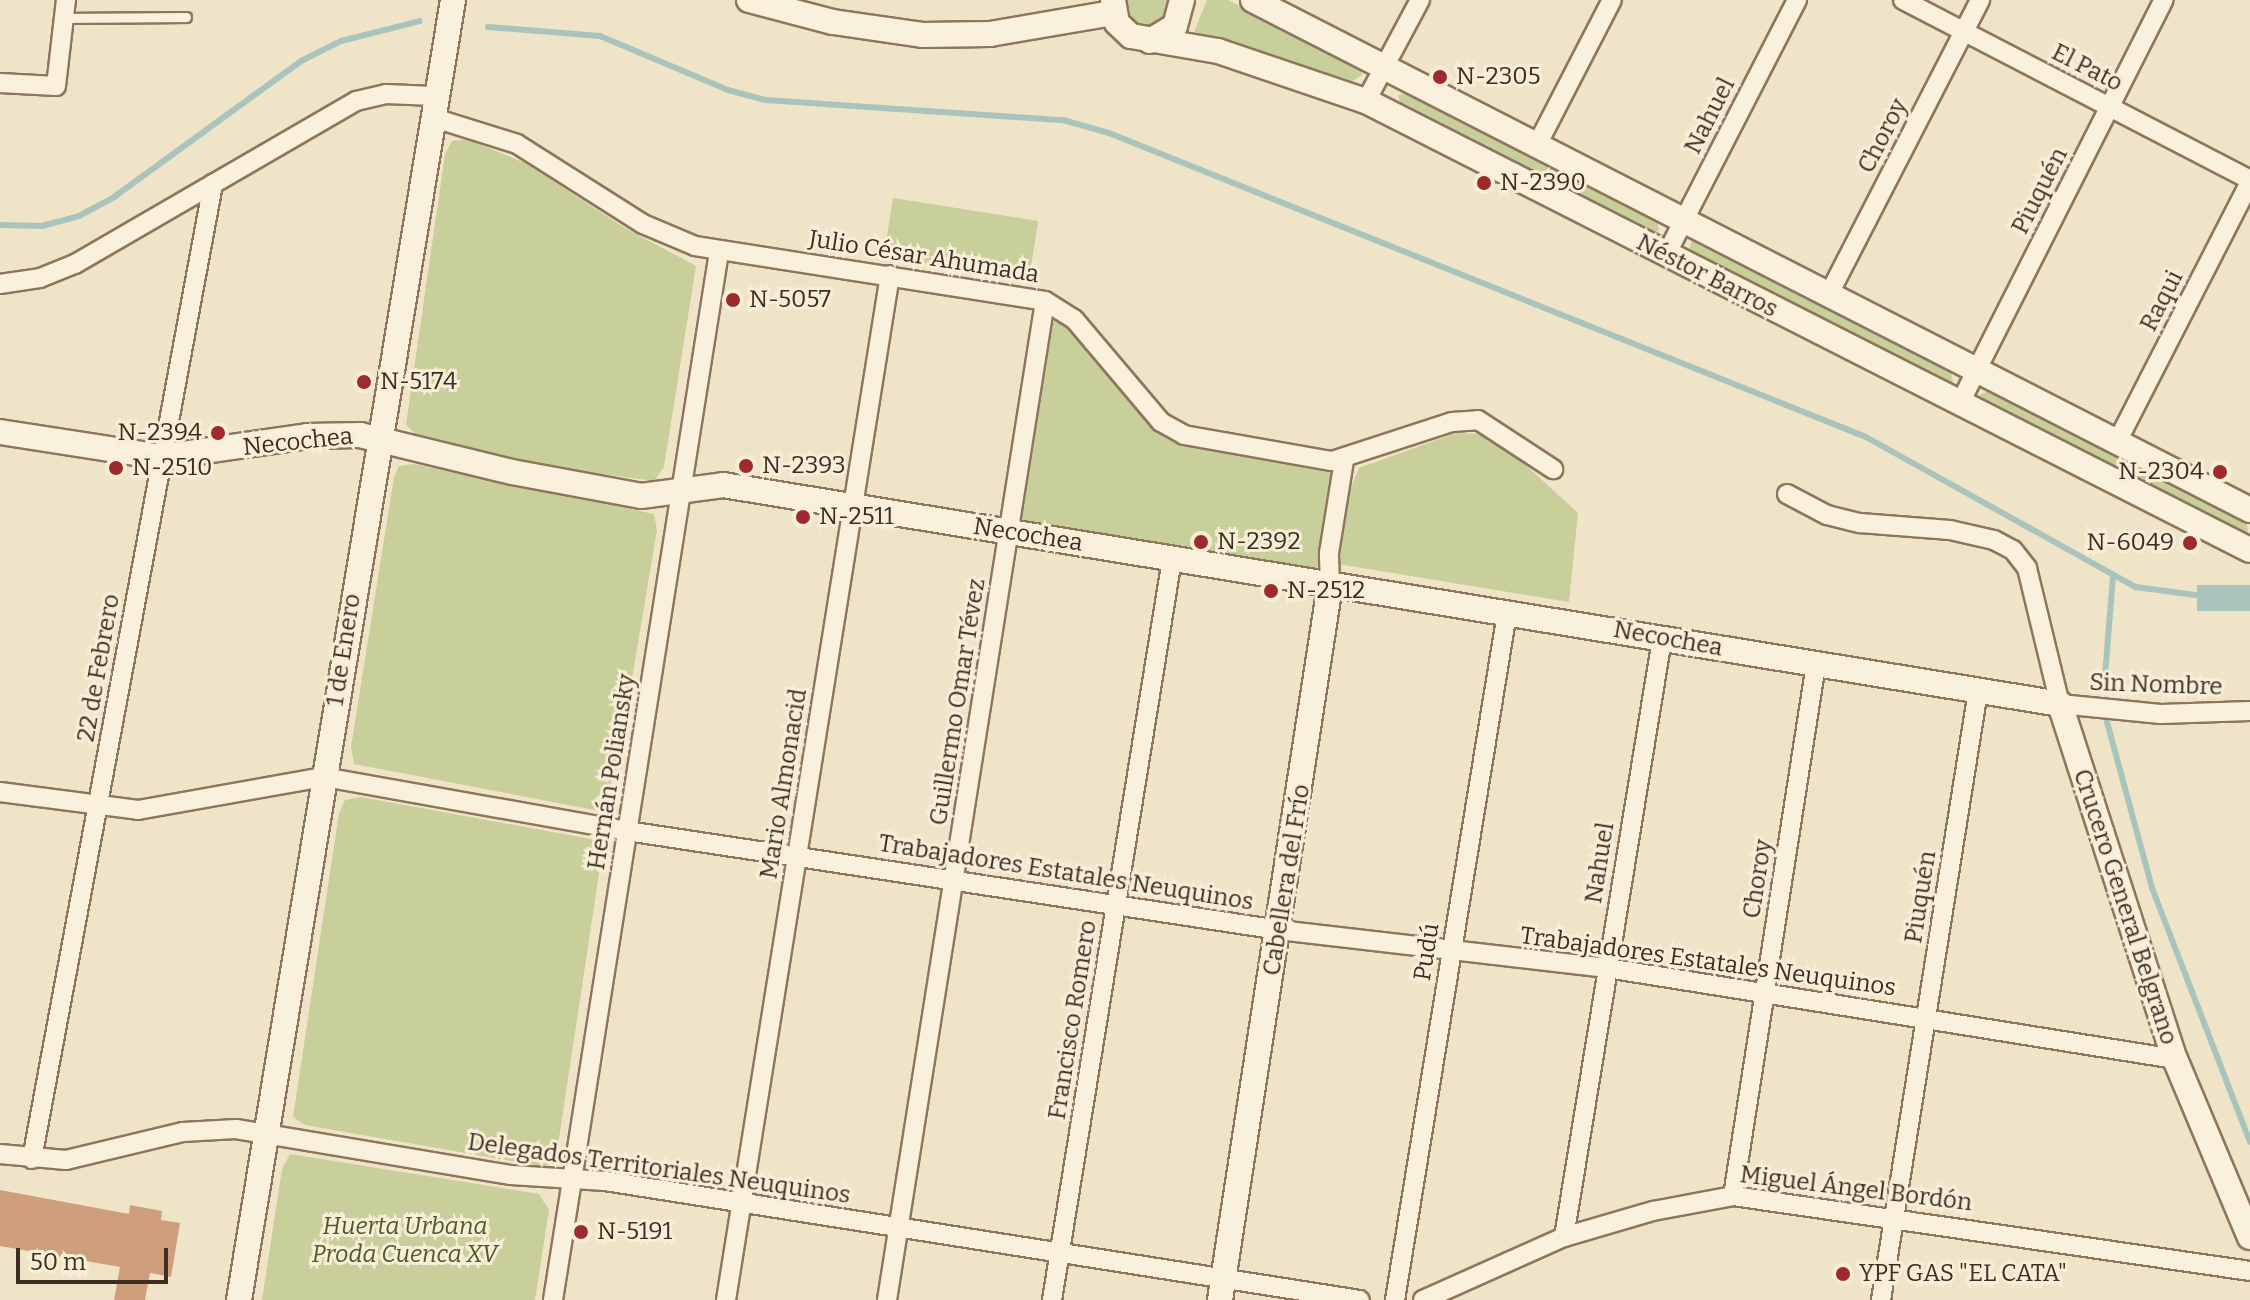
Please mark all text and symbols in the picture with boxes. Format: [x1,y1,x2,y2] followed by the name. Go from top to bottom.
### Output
[2047,38,2127,98] street label: El Pato
[1456,63,1541,91] place label: N-2305
[1431,68,1449,86] marker: N-2305
[1679,73,1741,159] street label: Nahuel
[1852,94,1914,178] street label: Choroy
[2006,143,2074,239] street label: Piuquén
[1500,169,1586,197] place label: N-2390
[1475,174,1493,192] marker: N-2390
[807,225,1041,289] street label: Julio César Ahumada
[1632,228,1782,324] street label: Néstor Barros
[2135,266,2189,336] street label: Raqui
[749,286,831,314] place label: N-5057
[724,291,742,309] marker: N-5057
[380,368,457,396] place label: N-5174
[355,373,373,391] marker: N-5174
[118,419,202,447] place label: N-2394
[242,422,354,462] street label: Necochea
[209,424,227,442] marker: N-2394
[762,452,846,480] place label: N-2393
[132,454,212,482] place label: N-2510
[737,457,755,475] marker: N-2393
[2118,458,2204,486] place label: N-2304
[107,459,125,477] marker: N-2510
[2211,463,2229,481] marker: N-2304
[819,503,894,531] place label: N-2511
[794,508,812,526] marker: N-2511
[971,512,1085,558] street label: Necochea
[1217,528,1300,556] place label: N-2392
[2086,529,2174,557] place label: N-6049
[1192,533,1210,551] marker: N-2392
[2181,534,2199,552] marker: N-6049
[924,577,992,827] street label: Guillermo Omar Tévez
[1287,577,1365,605] place label: N-2512
[1262,582,1280,600] marker: N-2512
[72,592,126,744] street label: 22 de Febrero
[321,592,367,708] street label: 1 de Enero
[1611,615,1725,663] street label: Necochea
[2089,668,2223,702] street label: Sin Nombre
[582,672,642,872] street label: Hernán Poliansky
[755,687,813,881] street label: Mario Almonacid
[2067,766,2183,1048] street label: Crucero General Belgrano
[1258,782,1316,978] street label: Cabellera del Frío
[1579,820,1621,906] street label: Nahuel
[877,829,1255,917] street label: Trabajadores Estatales Neuquinos
[1738,837,1778,921] street label: Choroy
[1899,849,1943,945] street label: Piuquén
[1043,918,1103,1122] street label: Francisco Romero
[1408,921,1446,983] street label: Pudú
[1518,921,1898,1003] street label: Trabajadores Estatales Neuquinos
[466,1128,852,1210] street label: Delegados Territoriales Neuquinos
[1738,1160,1974,1218] street label: Miguel Ángel Bordón
[312,1213,498,1269] park label: Huerta Urbana Proda Cuenca XV
[597,1218,672,1246] place label: N-5191
[572,1223,590,1241] marker: N-5191
[20,1232,172,1282] scale bar
[30,1248,86,1276] text: 50 m
[1859,1260,2067,1288] place label: YPF GAS "EL CATA"
[1834,1265,1852,1283] marker: YPF GAS "EL CATA"

